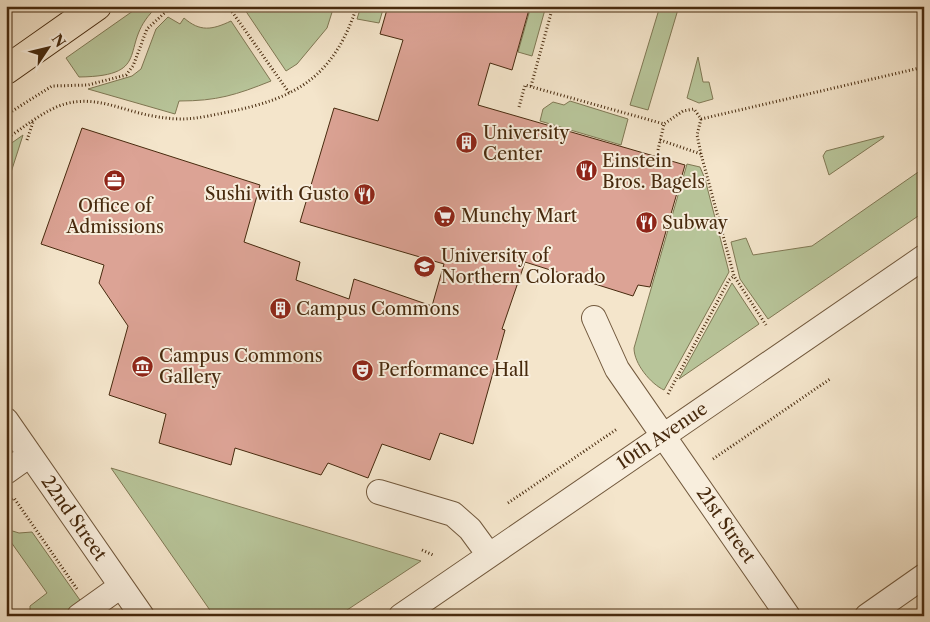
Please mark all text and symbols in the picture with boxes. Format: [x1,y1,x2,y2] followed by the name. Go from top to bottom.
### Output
[22,22,72,72] north arrow
[48,30,70,51] text: N
[483,122,571,165] place label: University Center
[455,131,479,155] building icon: University Center
[602,150,705,193] place label: Einstein Bros. Bagels
[574,159,598,183] restaurant icon: Einstein Bros. Bagels
[103,169,127,193] office icon: Office of Admissions
[353,182,377,206] restaurant icon: Sushi with Gusto
[205,183,349,205] place label: Sushi with Gusto
[65,195,164,238] place label: Office of Admissions
[433,204,457,228] supermarket icon: Munchy Mart
[461,205,578,227] place label: Munchy Mart
[634,211,658,235] restaurant icon: Subway
[662,212,729,234] place label: Subway
[441,245,606,288] place label: University of Northern Colorado
[413,254,437,278] school or university icon: University of Northern Colorado
[268,297,292,321] building icon: Campus Commons
[296,298,460,320] place label: Campus Commons
[159,345,323,388] place label: Campus Commons Gallery
[131,354,155,378] museum icon: Campus Commons Gallery
[350,358,374,382] theatre icon: Performance Hall
[378,359,529,381] place label: Performance Hall
[612,398,712,474] street label: 10th Avenue
[37,471,112,565] street label: 22nd Street
[692,483,761,568] street label: 21st Street

